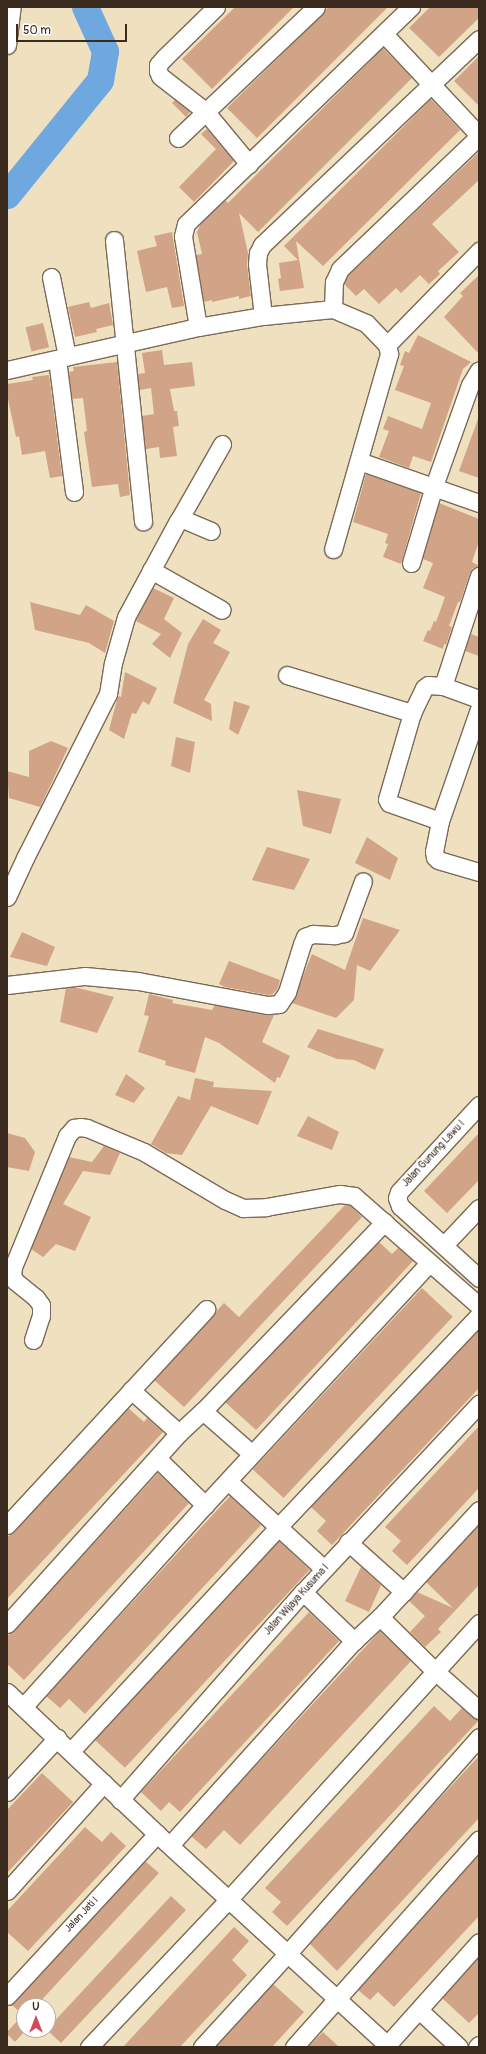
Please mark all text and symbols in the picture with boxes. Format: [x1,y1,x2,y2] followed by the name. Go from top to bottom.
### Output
[18,16,129,42] scale bar
[23,23,51,38] text: 50 m
[400,1118,468,1190] street label: Jalan Gunung Lawu I
[262,1562,332,1638] street label: Jalan Wijaya Kusuma I
[63,1895,101,1935] street label: Jalan Jati I
[16,1998,56,2038] north arrow
[32,2000,40,2013] text: U

